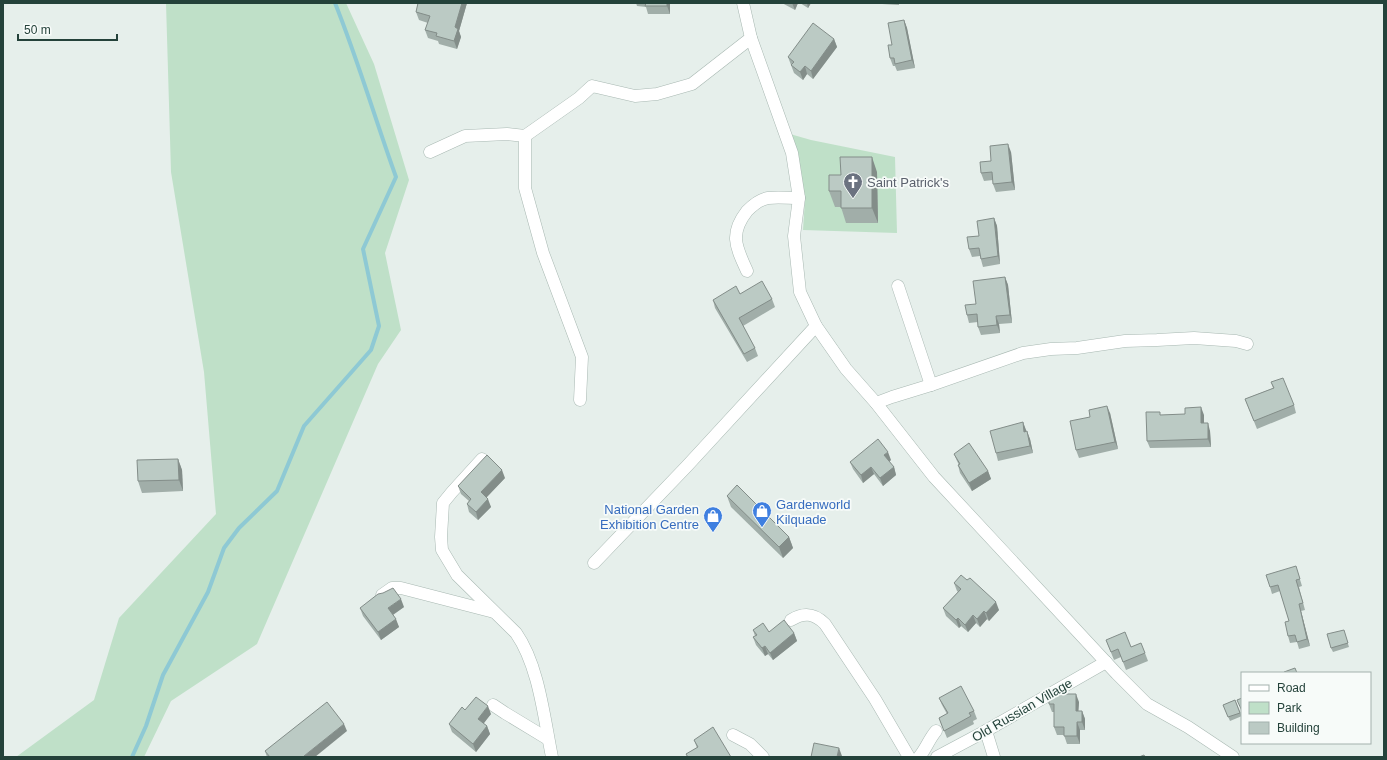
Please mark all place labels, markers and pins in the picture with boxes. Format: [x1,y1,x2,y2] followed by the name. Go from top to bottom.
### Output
[842,171,864,199] church icon: Saint Patrick's
[867,175,949,190] place label: Saint Patrick's
[776,497,850,527] place label: Gardenworld Kilquade
[751,500,773,528] shop icon: Gardenworld Kilquade
[600,502,699,532] place label: National Garden Exhibition Centre
[702,505,724,533] shop icon: National Garden Exhibition Centre

